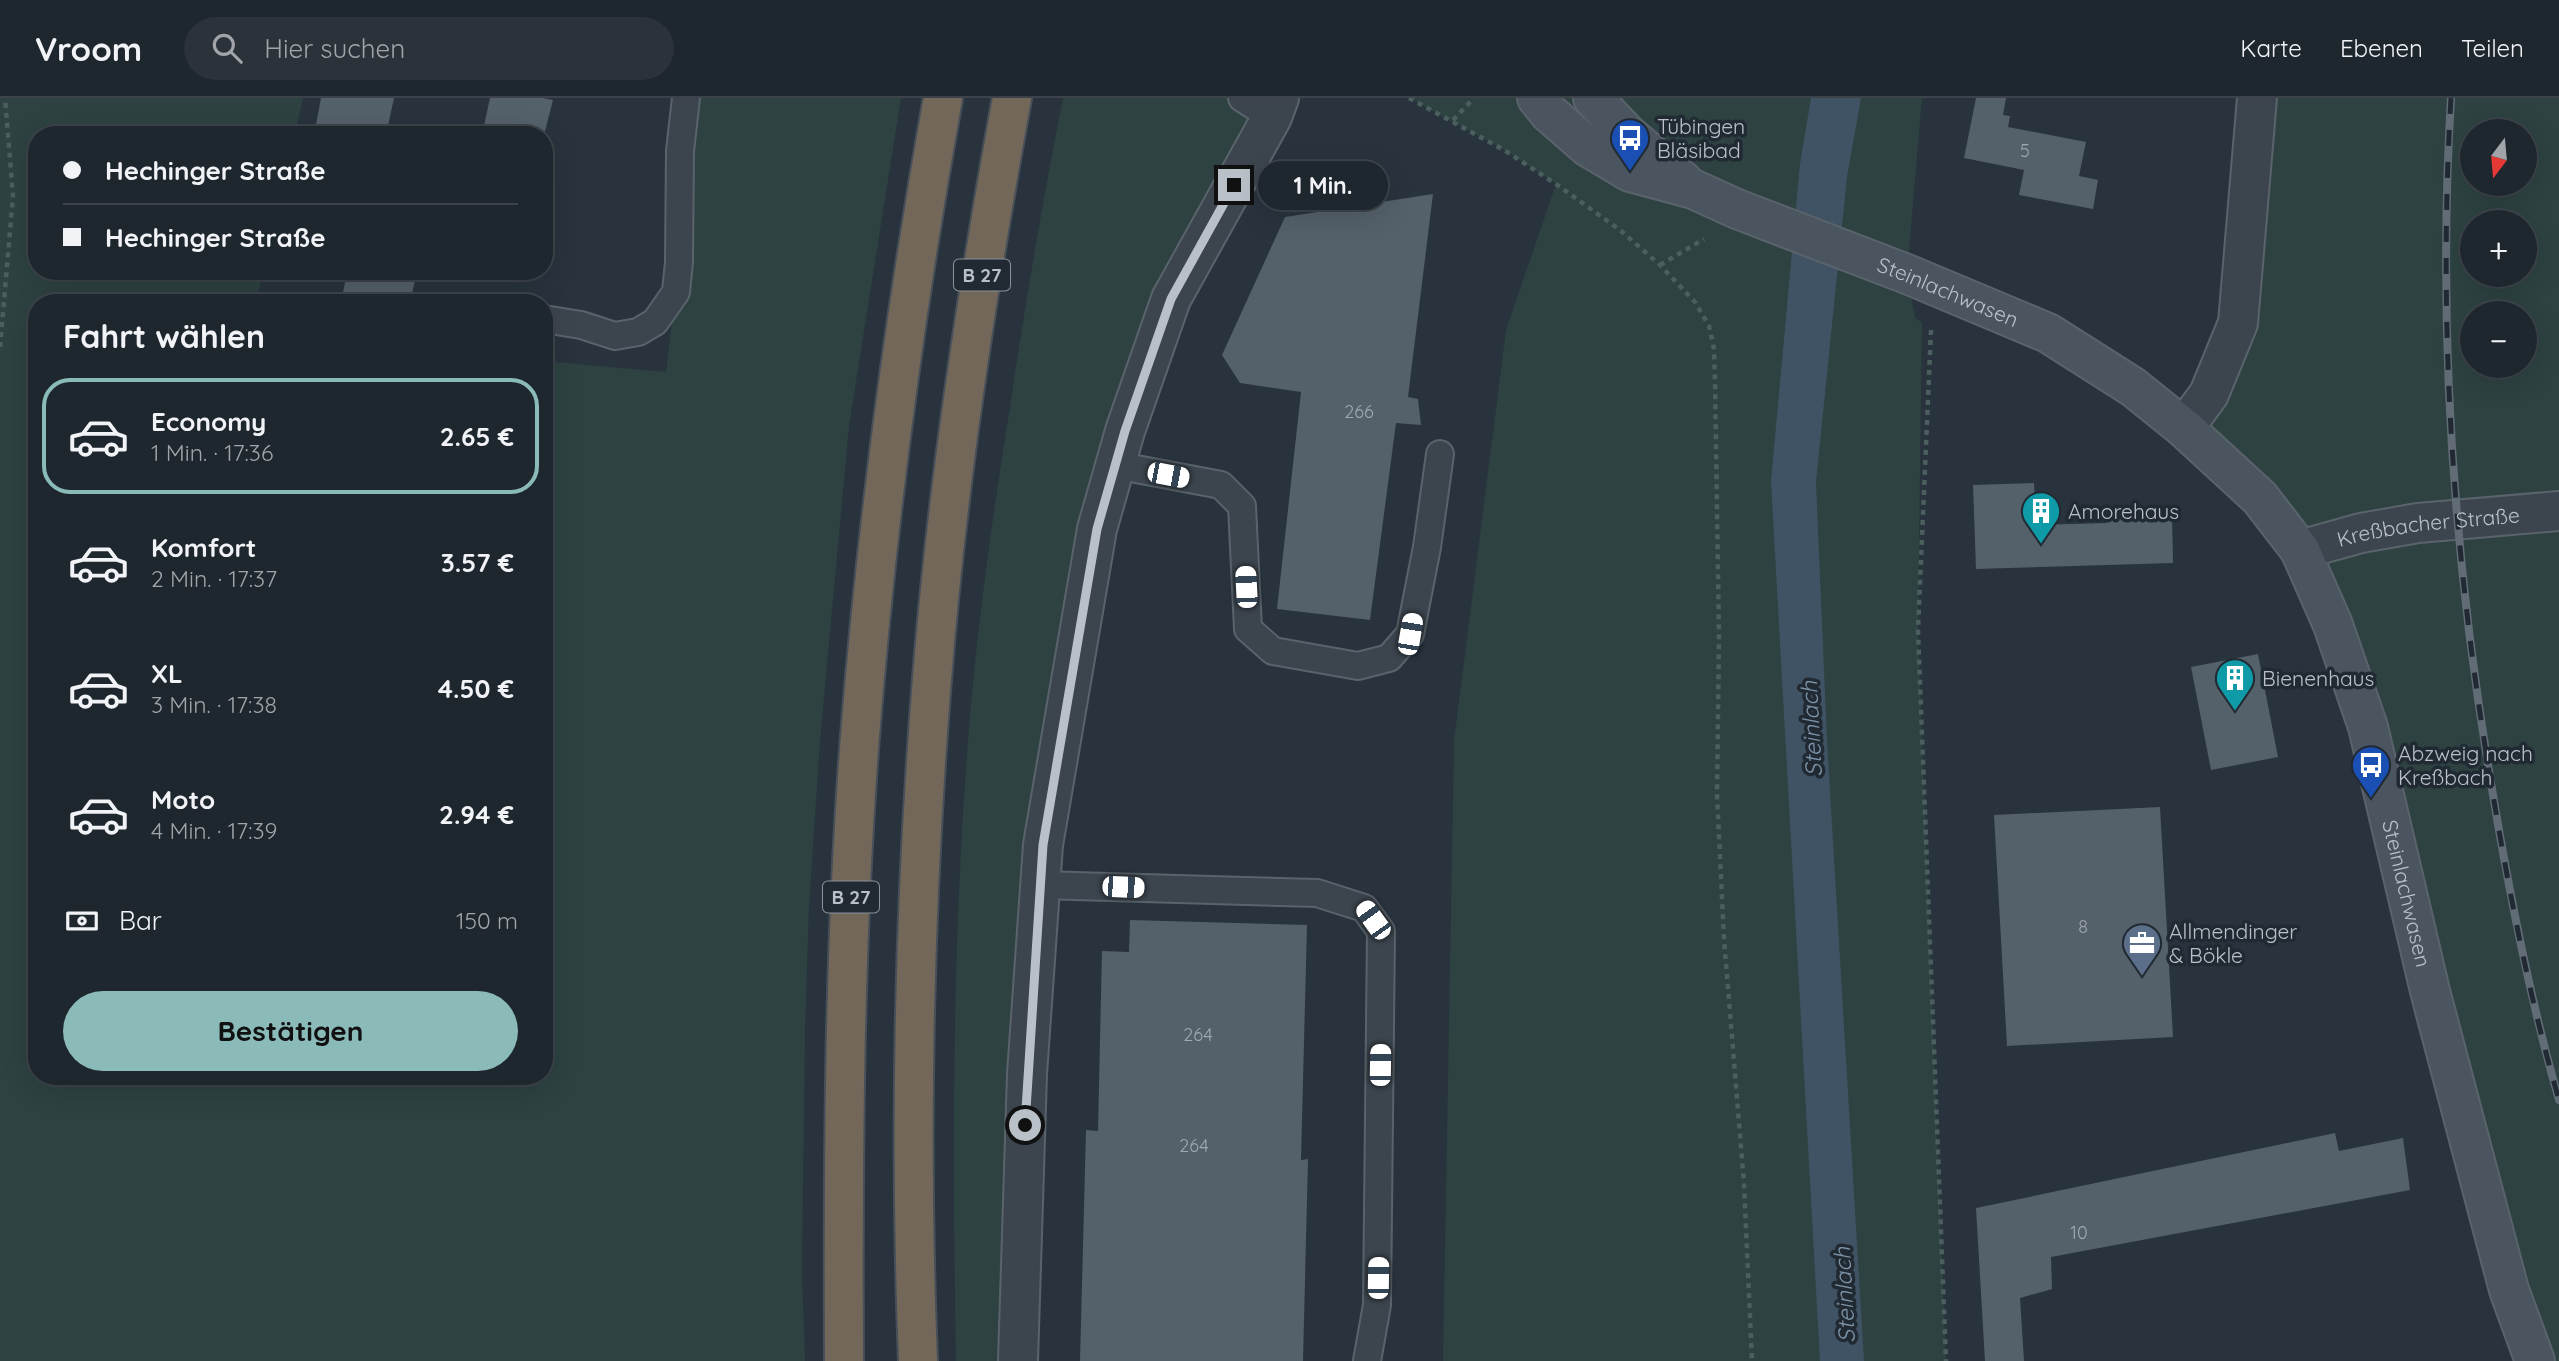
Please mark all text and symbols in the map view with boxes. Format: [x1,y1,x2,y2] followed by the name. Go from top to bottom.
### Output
[184,17,674,80] search box
[35,28,142,69] text: Vroom
[208,29,246,67] icon: search
[264,32,405,65] text: Hier suchen
[2240,33,2302,63] text: Karte
[2340,33,2423,63] text: Ebenen
[2461,33,2524,63] text: Teilen
[1657,113,1745,163] place label: Tübingen Bläsibad
[1609,117,1651,172] bus stop icon: Tübingen Bläsibad
[2460,119,2538,196] north arrow
[2460,119,2537,378] map controls
[2020,139,2030,162] house number: 5
[105,154,326,187] text: Hechinger Straße
[1258,160,1388,210] callout: 1 Min.
[1218,169,1250,201] route end
[1293,171,1353,200] text: 1 Min.
[2460,210,2537,287] button: +
[105,221,326,254] text: Hechinger Straße
[1874,251,2022,332] street label: Steinlachwasen
[954,260,1010,290] road number: B 27
[2460,301,2537,378] button: −
[63,316,265,356] text: Fahrt wählen
[1344,400,1374,423] house number: 266
[67,405,130,468] icon: car
[151,405,266,438] text: Economy
[440,420,514,453] text: 2.65 €
[151,438,273,467] text: 1 Min. · 17:36
[1146,461,1191,489] car
[2020,490,2062,545] building icon: Amorehaus
[2068,498,2179,524] place label: Amorehaus
[2334,501,2521,552] street label: Kreßbacher Straße
[67,531,130,594] icon: car
[151,531,256,564] text: Komfort
[441,546,514,579] text: 3.57 €
[151,564,277,593] text: 2 Min. · 17:37
[1235,565,1258,609] car
[1397,611,1424,657] car
[67,657,130,720] icon: car
[151,657,183,690] text: XL
[2214,657,2256,712] building icon: Bienenhaus
[2262,665,2374,691] place label: Bienenhaus
[438,672,514,705] text: 4.50 €
[1794,679,1828,778] water label: Steinlach
[151,690,277,719] text: 3 Min. · 17:38
[2398,740,2533,790] place label: Abzweig nach Kreßbach
[2350,744,2392,799] bus stop icon: Abzweig nach Kreßbach
[67,783,130,846] icon: car
[151,783,215,816] text: Moto
[439,798,514,831] text: 2.94 €
[151,816,277,845] text: 4 Min. · 17:39
[2377,817,2437,969] street label: Steinlachwasen
[1102,876,1145,898] car
[823,882,879,912] road number: B 27
[1353,897,1394,943] car
[63,902,101,940] icon: cash
[119,904,162,937] text: Bar
[456,906,518,935] text: 150 m
[2078,915,2088,938] house number: 8
[2169,918,2297,968] place label: Allmendinger & Bökle
[2121,922,2163,977] office icon: Allmendinger & Bökle
[63,991,518,1071] button: Bestätigen
[1183,1023,1213,1046] house number: 264
[1370,1044,1391,1086] car
[1009,1109,1041,1141] route start
[1179,1134,1209,1157] house number: 264
[2070,1221,2088,1244] house number: 10
[1827,1245,1861,1344] water label: Steinlach
[1368,1257,1389,1299] car

